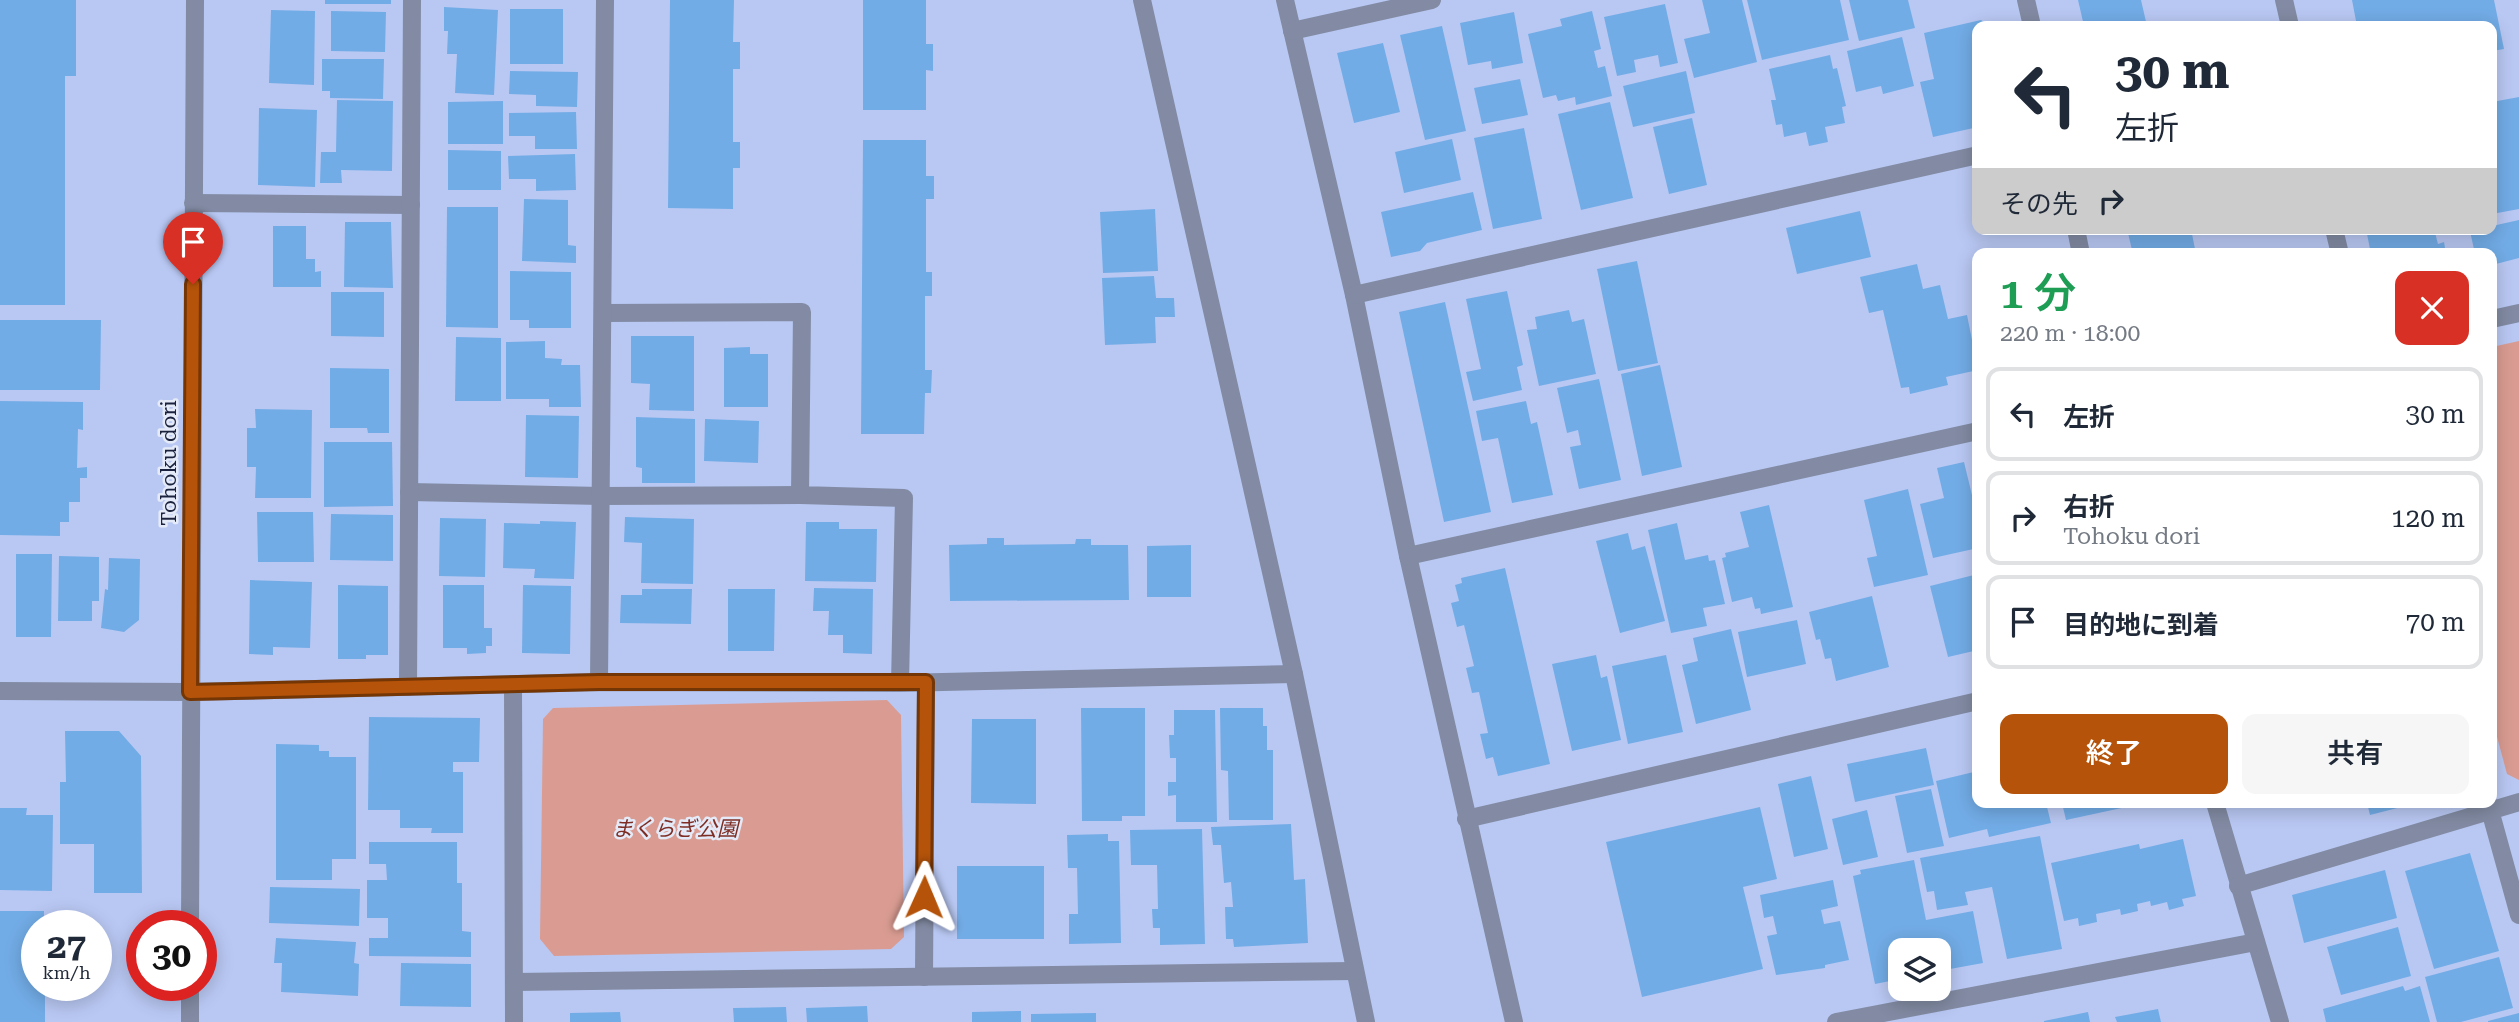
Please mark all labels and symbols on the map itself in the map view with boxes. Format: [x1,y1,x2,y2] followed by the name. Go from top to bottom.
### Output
[163,212,223,284] pin
[157,400,181,526] street label: Tohoku dori
[612,817,741,841] park label: まくらぎ公園
[887,860,961,934] position arrow
[126,910,217,1001] speed limit sign: 30

